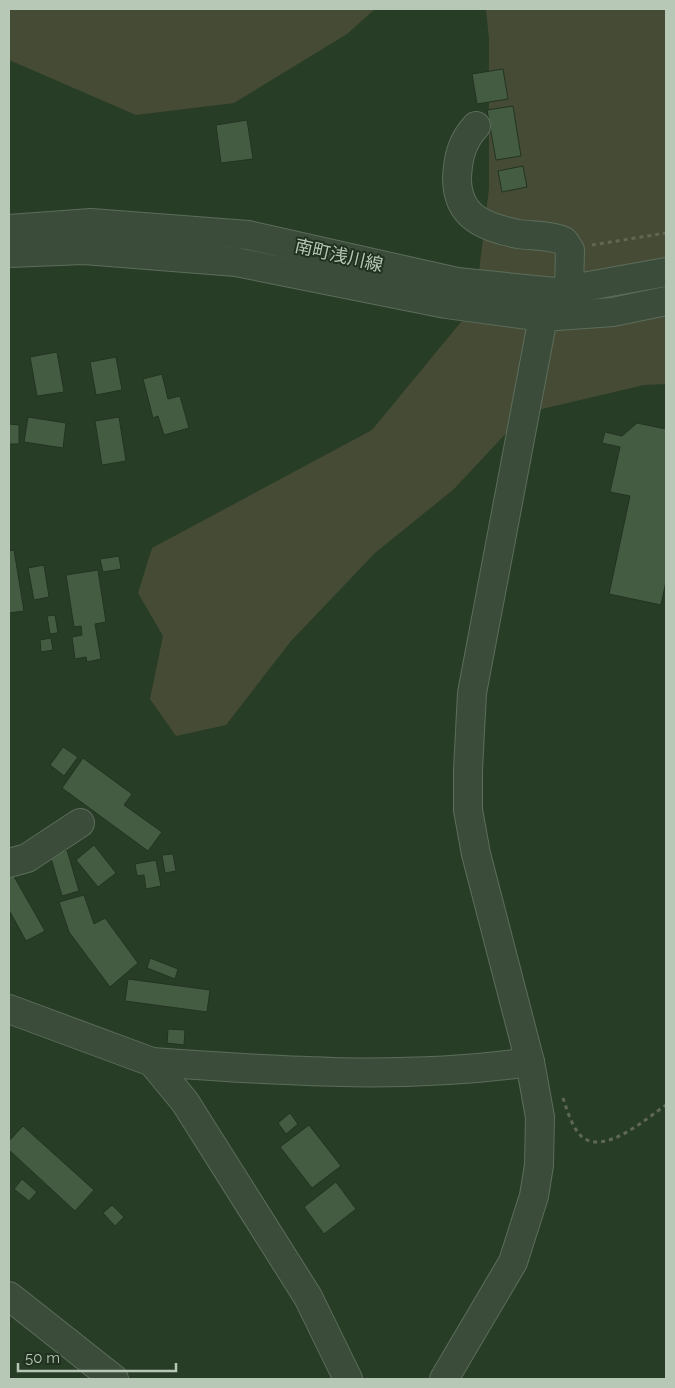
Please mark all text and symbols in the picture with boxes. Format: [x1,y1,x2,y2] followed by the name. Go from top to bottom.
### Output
[293,235,385,275] street label: 南町浅川線
[18,1340,175,1372] scale bar
[25,1349,60,1367] text: 50 m

